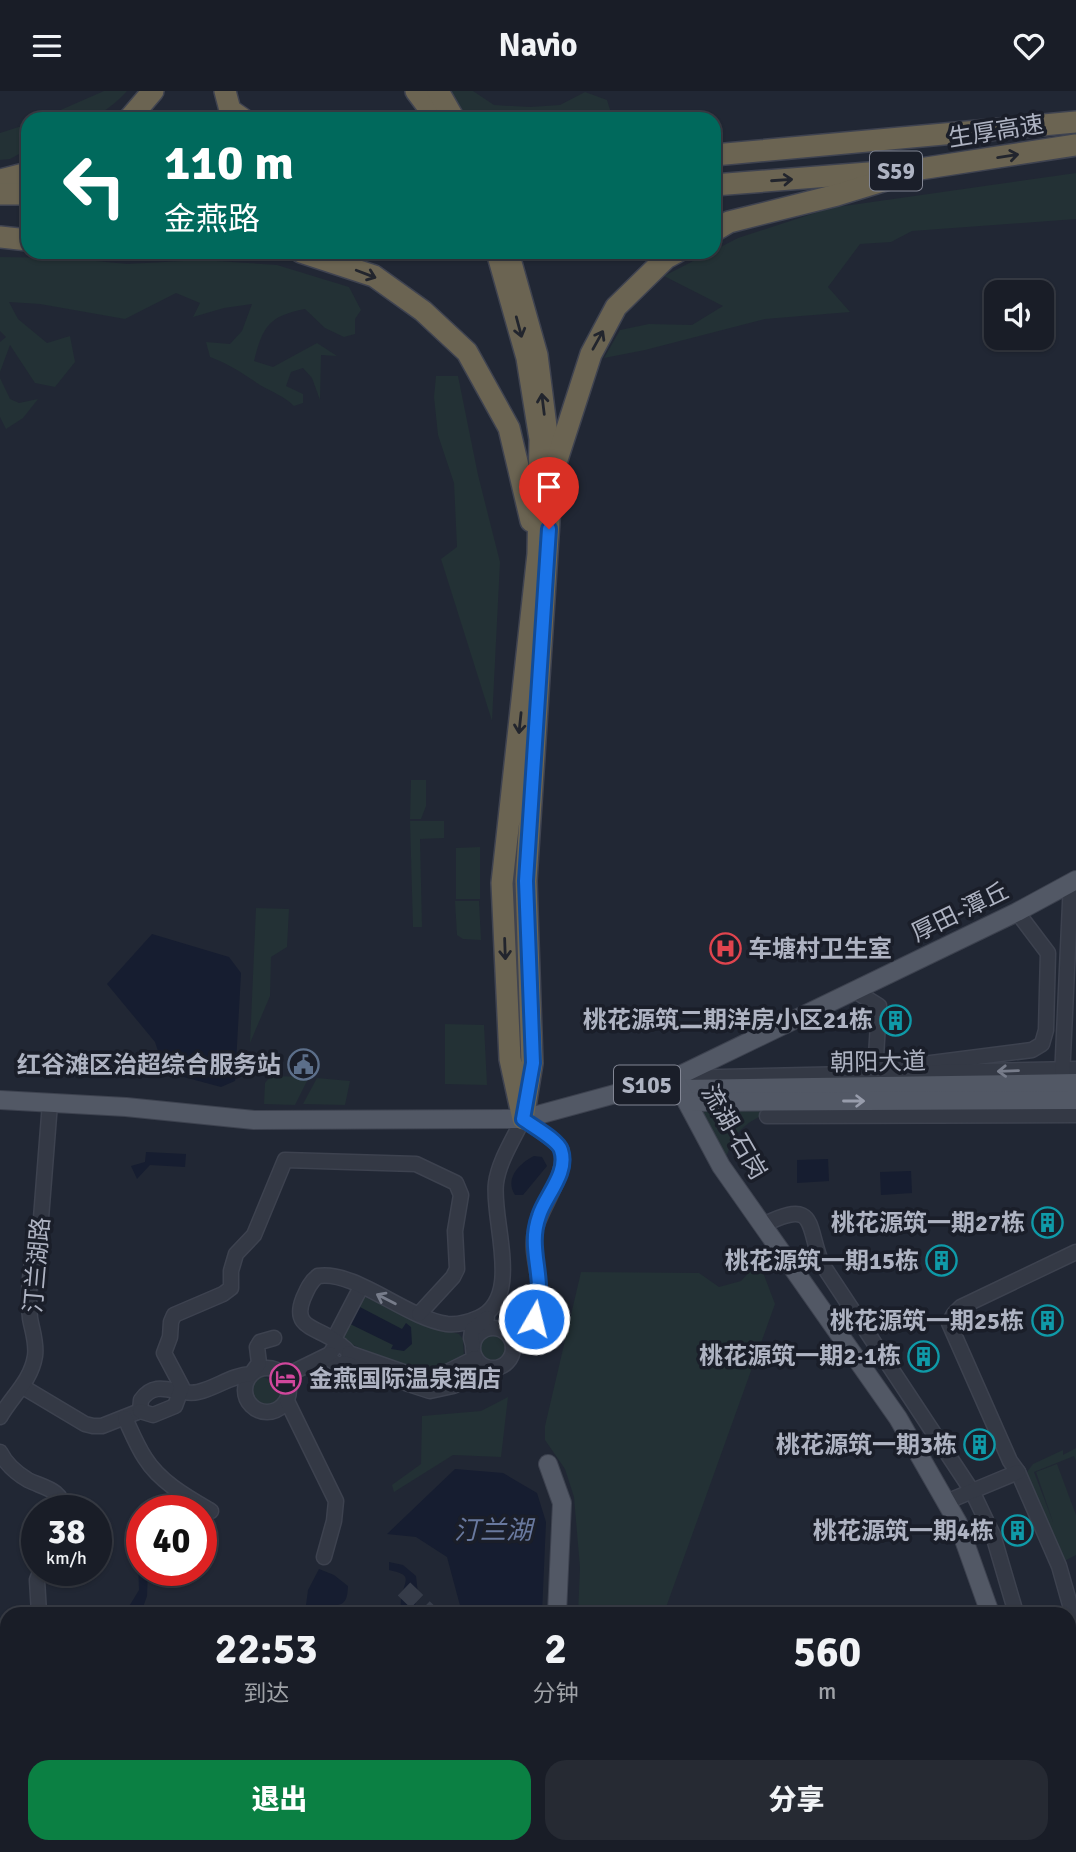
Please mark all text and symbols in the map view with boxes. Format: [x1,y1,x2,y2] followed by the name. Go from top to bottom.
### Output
[498,26,578,65] text: Navio
[28,27,66,65] icon: menu
[1010,27,1048,65] icon: heart
[946,109,1046,153] street label: 生厚高速
[164,133,294,193] text: 110 m
[49,140,140,231] icon: left
[996,149,1019,162] one-way arrow
[870,151,922,191] road number: S59
[770,173,793,186] one-way arrow
[164,200,260,239] text: 金燕路
[354,268,376,281] one-way arrow
[984,280,1054,350] map controls
[984,280,1054,350] button: sound
[513,316,526,338] one-way arrow
[591,331,605,351] one-way arrow
[537,393,550,416] one-way arrow
[519,457,579,529] pin
[530,468,568,506] icon: arrive
[513,711,526,734] one-way arrow
[907,876,1013,948] street label: 厚田-潭丘
[708,932,742,966] hospital icon: 车塘村卫生室
[748,934,892,964] place label: 车塘村卫生室
[499,938,512,961] one-way arrow
[879,1003,913,1037] building icon: 桃花源筑二期洋房小区21栋
[583,1005,873,1035] place label: 桃花源筑二期洋房小区21栋
[830,1046,926,1078] street label: 朝阳大道
[287,1048,321,1082] public building icon: 红谷滩区治超综合服务站
[17,1050,281,1080] place label: 红谷滩区治超综合服务站
[997,1064,1020,1077] one-way arrow
[614,1065,680,1105] road number: S105
[695,1079,773,1185] street label: 流湖-石岗
[842,1094,865,1108] one-way arrow
[1031,1206,1065,1240] building icon: 桃花源筑一期27栋
[831,1208,1025,1238] place label: 桃花源筑一期27栋
[18,1216,56,1314] street label: 汀兰湖路
[925,1244,959,1278] building icon: 桃花源筑一期15栋
[725,1246,919,1276] place label: 桃花源筑一期15栋
[497,1282,571,1356] position arrow
[376,1292,397,1306] one-way arrow
[1030,1304,1064,1338] building icon: 桃花源筑一期25栋
[830,1306,1024,1336] place label: 桃花源筑一期25栋
[907,1339,941,1373] building icon: 桃花源筑一期2·1栋
[699,1341,901,1371] place label: 桃花源筑一期2·1栋
[269,1362,303,1396] hotel icon: 金燕国际温泉酒店
[309,1364,501,1394] place label: 金燕国际温泉酒店
[963,1428,997,1462] building icon: 桃花源筑一期3栋
[776,1430,957,1460] place label: 桃花源筑一期3栋
[126,1495,217,1586] speed limit sign: 40
[48,1510,85,1553] text: 38
[1000,1514,1034,1548] building icon: 桃花源筑一期4栋
[454,1515,536,1547] water label: 汀兰湖
[813,1516,994,1546] place label: 桃花源筑一期4栋
[46,1547,87,1569] text: km/h
[215,1624,318,1675] text: 22:53
[544,1624,567,1675] text: 2
[793,1627,861,1678] text: 560
[818,1677,836,1706] text: m
[243,1679,289,1708] text: 到达
[533,1679,579,1708] text: 分钟
[28,1760,531,1840] button: 退出
[545,1760,1048,1840] button: 分享

